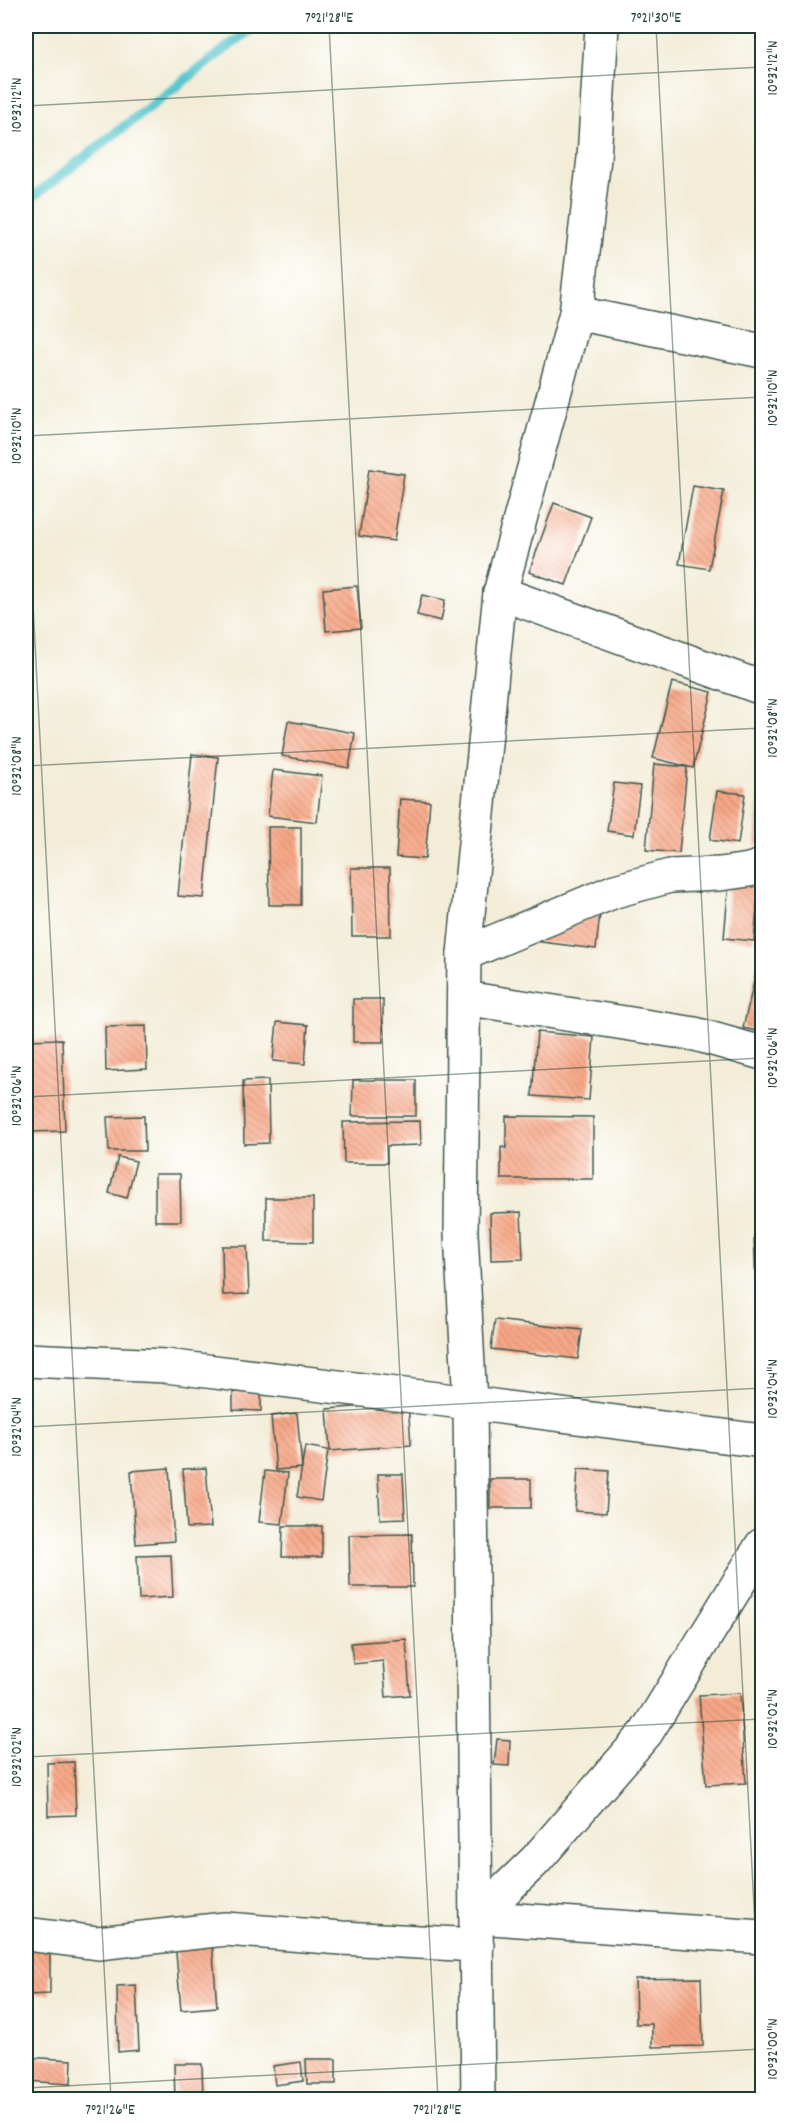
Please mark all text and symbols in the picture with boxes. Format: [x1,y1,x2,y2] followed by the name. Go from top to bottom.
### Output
[305,8,353,30] text: 7°21'28"E
[631,8,681,30] text: 7°21'30"E
[763,40,785,96] text: 10°32'12"N
[7,77,29,133] text: 10°32'12"N
[763,370,785,426] text: 10°32'10"N
[7,408,29,464] text: 10°32'10"N
[763,698,785,758] text: 10°32'08"N
[7,736,29,796] text: 10°32'08"N
[763,1028,785,1088] text: 10°32'06"N
[7,1066,29,1126] text: 10°32'06"N
[763,1359,785,1419] text: 10°32'04"N
[7,1397,29,1457] text: 10°32'04"N
[763,1689,785,1749] text: 10°32'02"N
[7,1727,29,1787] text: 10°32'02"N
[763,2018,785,2080] text: 10°32'00"N
[85,2100,135,2122] text: 7°21'26"E
[413,2100,461,2122] text: 7°21'28"E

